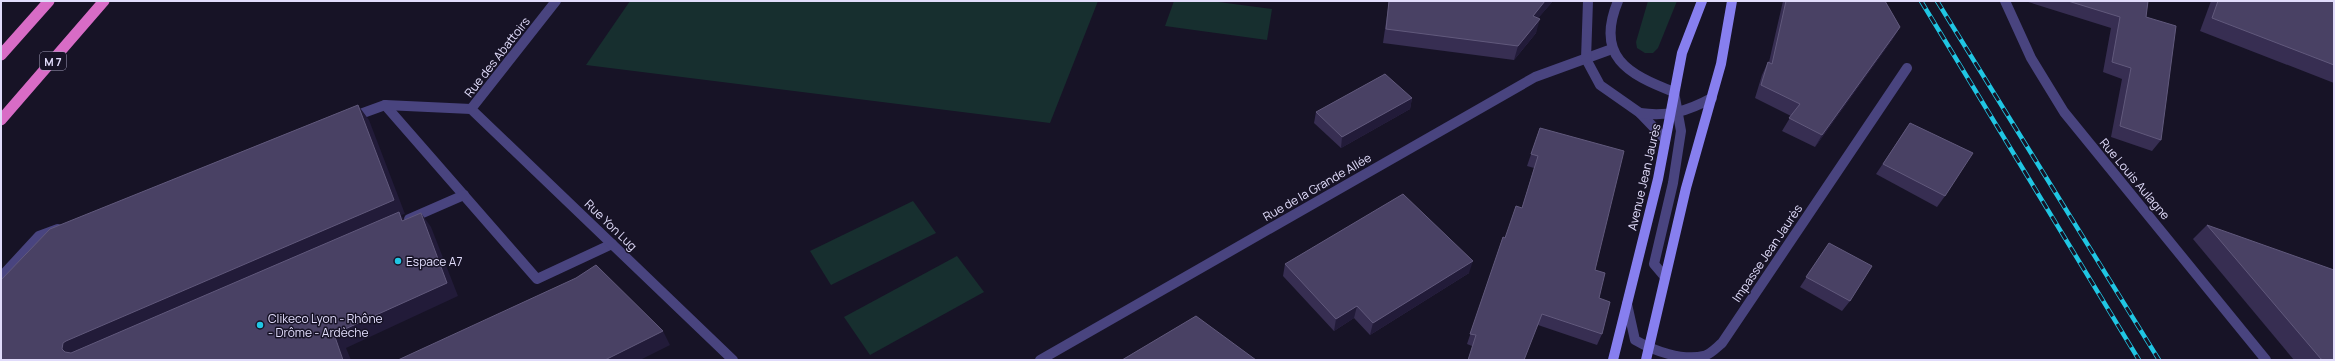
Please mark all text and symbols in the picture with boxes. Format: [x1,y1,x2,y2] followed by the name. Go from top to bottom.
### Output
[460,13,534,101] street label: Rue des Abattoirs
[40,52,66,70] road number: M 7
[1623,122,1665,232] street label: Avenue Jean Jaurès
[2096,135,2174,223] street label: Rue Louis Aulagne
[1260,149,1374,225] street label: Rue de la Grande Allée
[581,196,641,254] street label: Rue Yon Lug
[1728,201,1806,305] street label: Impasse Jean Jaurès
[406,253,462,270] place label: Espace A7
[393,256,403,266] marker: Espace A7
[268,310,383,341] place label: Clikeco Lyon - Rhône - Drôme - Ardèche
[255,320,265,330] marker: Clikeco Lyon - Rhône - Drôme - Ardèche

